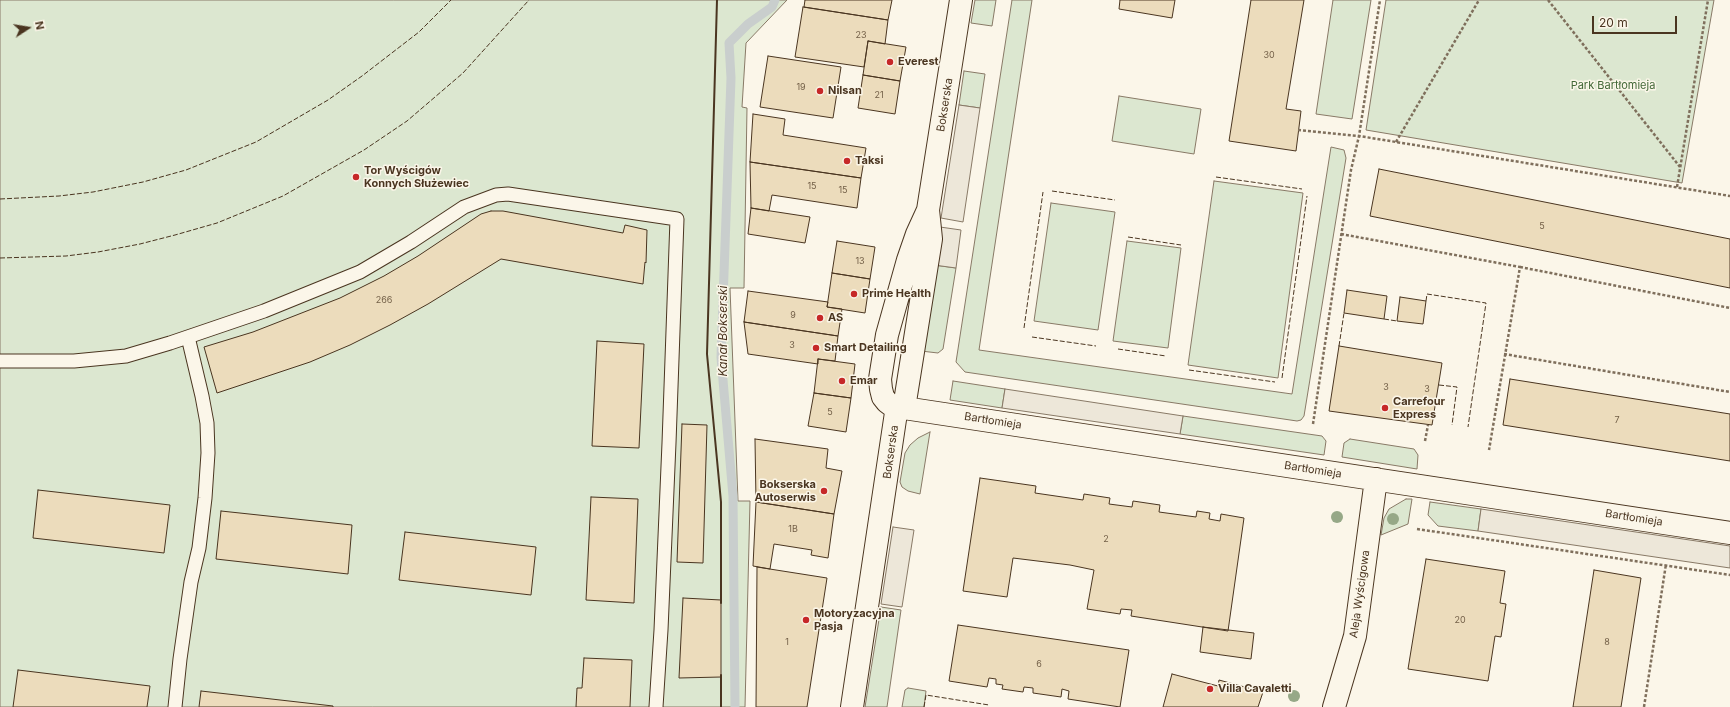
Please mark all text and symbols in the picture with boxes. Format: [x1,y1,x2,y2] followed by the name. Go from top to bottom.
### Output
[8,8,48,48] north arrow
[1594,8,1679,34] scale bar
[1599,15,1628,30] text: 20 m
[32,20,47,31] text: N
[855,30,867,40] house number: 23
[1263,50,1275,60] house number: 30
[898,55,939,69] place label: Everest
[885,57,895,67] marker: Everest
[934,77,956,133] street label: Bokserska
[1571,79,1655,93] park label: Park Bartłomieja
[796,82,806,92] house number: 19
[828,84,862,98] place label: Nilsan
[815,86,825,96] marker: Nilsan
[874,90,884,100] house number: 21
[855,154,883,168] place label: Taksi
[842,156,852,166] marker: Taksi
[364,164,469,190] place label: Tor Wyścigów Konnych Służewiec
[351,172,361,182] marker: Tor Wyścigów Konnych Służewiec
[807,181,817,191] house number: 15
[838,185,848,195] house number: 15
[1539,221,1545,231] house number: 5
[855,256,865,266] house number: 13
[716,286,730,376] water label: Kanał Bokserski
[862,287,931,301] place label: Prime Health
[849,289,859,299] marker: Prime Health
[376,295,392,305] house number: 266
[790,310,796,320] house number: 9
[828,311,843,325] place label: AS
[815,313,825,323] marker: AS
[789,340,795,350] house number: 3
[824,341,907,355] place label: Smart Detailing
[811,343,821,353] marker: Smart Detailing
[850,374,878,388] place label: Emar
[837,376,847,386] marker: Emar
[1383,382,1389,392] house number: 3
[1424,384,1430,394] house number: 3
[1393,395,1445,421] place label: Carrefour Express
[1380,403,1390,413] marker: Carrefour Express
[827,407,833,417] house number: 5
[963,410,1023,432] street label: Bartłomieja
[1614,415,1620,425] house number: 7
[881,424,901,480] street label: Bokserska
[1283,459,1343,481] street label: Bartłomieja
[754,478,816,504] place label: Bokserska Autoserwis
[819,486,829,496] marker: Bokserska Autoserwis
[1604,507,1664,529] street label: Bartłomieja
[788,524,798,534] house number: 1B
[1103,534,1109,544] house number: 2
[1347,549,1373,639] street label: Aleja Wyścigowa
[814,607,895,633] place label: Motoryzacyjna Pasja
[801,615,811,625] marker: Motoryzacyjna Pasja
[1454,615,1466,625] house number: 20
[785,637,789,647] house number: 1
[1604,637,1610,647] house number: 8
[1036,659,1042,669] house number: 6
[1218,682,1292,696] place label: Villa Cavaletti
[1205,684,1215,694] marker: Villa Cavaletti

